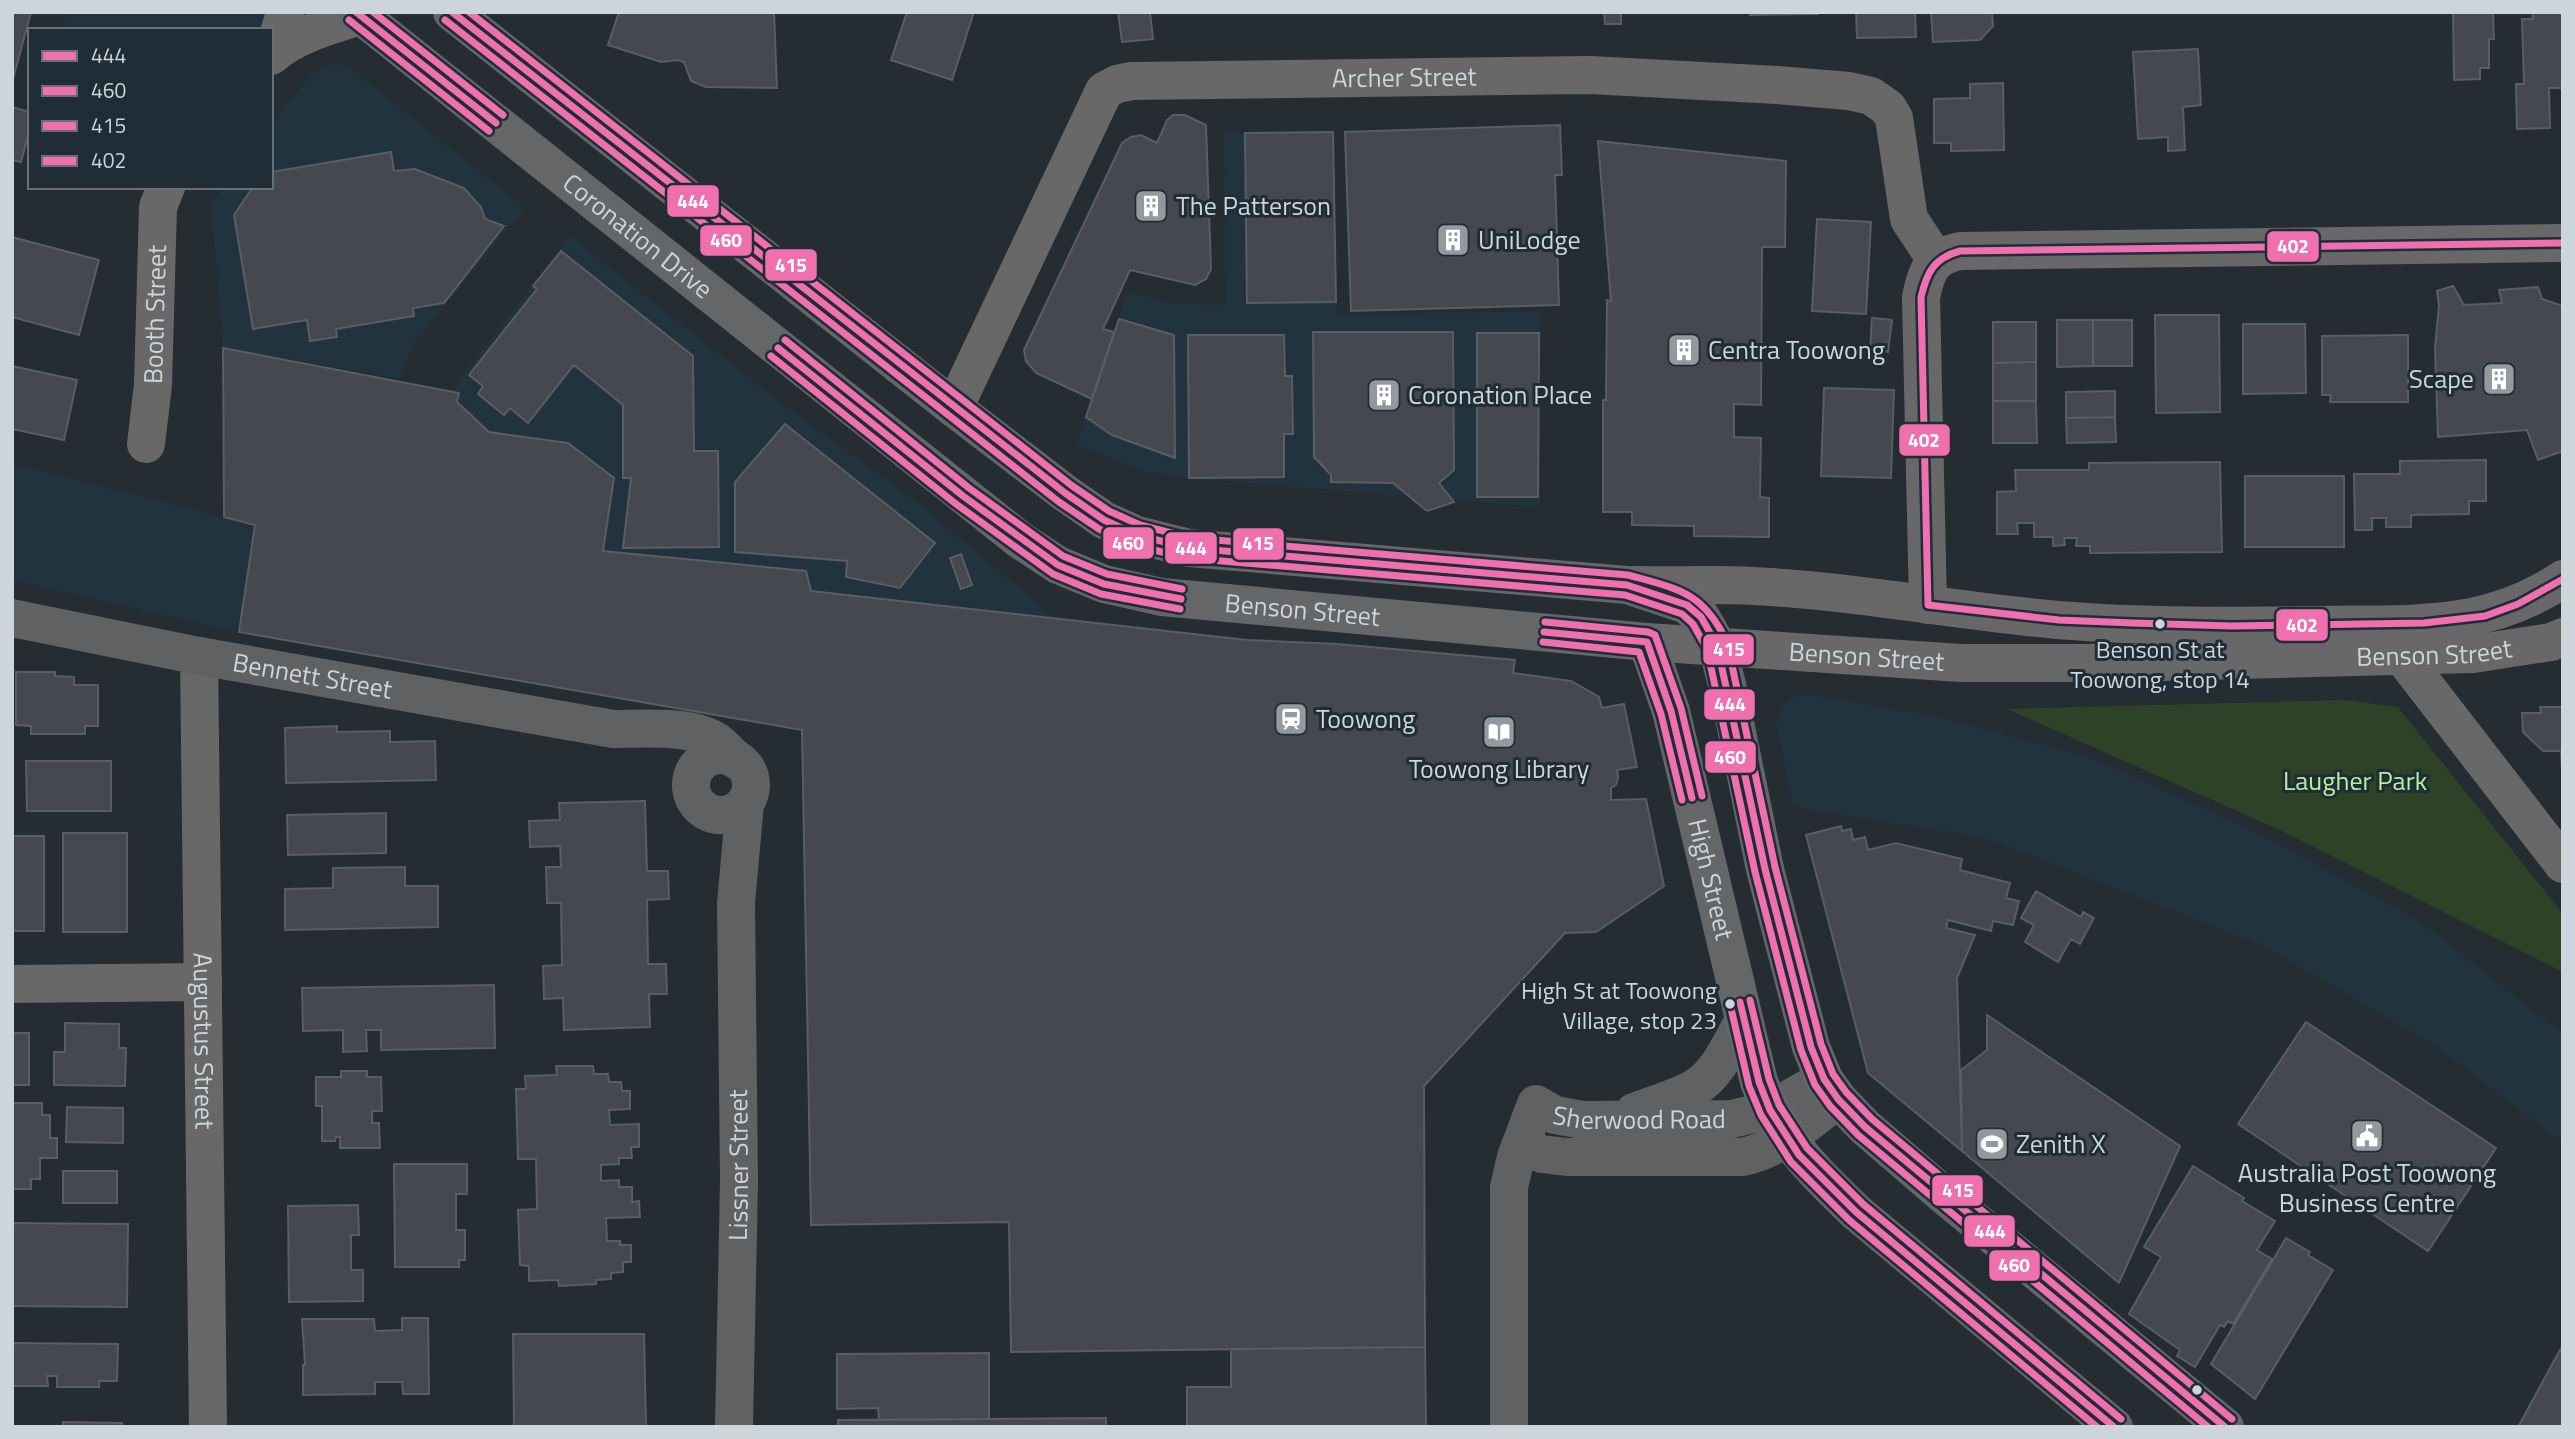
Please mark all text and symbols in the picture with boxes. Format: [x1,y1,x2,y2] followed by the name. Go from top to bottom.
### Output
[28,28,273,189] legend
[91,39,126,71] text: 444
[1332,56,1477,97] street label: Archer Street
[91,74,126,106] text: 460
[91,109,126,141] text: 415
[91,144,126,176] text: 402
[555,164,722,308] street label: Coronation Drive
[666,184,720,218] line badge: 444
[677,186,709,215] text: 444
[1176,186,1331,225] place label: The Patterson
[1132,187,1170,225] building icon: The Patterson
[1478,220,1581,259] place label: UniLodge
[1434,221,1472,259] building icon: UniLodge
[699,224,753,257] line badge: 460
[710,225,742,254] text: 460
[2266,230,2320,263] line badge: 402
[2277,231,2309,260] text: 402
[133,244,176,385] street label: Booth Street
[764,248,818,282] line badge: 415
[775,250,807,279] text: 415
[1708,330,1885,369] place label: Centra Toowong
[1665,331,1703,369] building icon: Centra Toowong
[2409,359,2474,398] place label: Scape
[2480,360,2518,398] building icon: Scape
[1408,375,1592,414] place label: Coronation Place
[1365,376,1403,414] building icon: Coronation Place
[1898,423,1951,457] line badge: 402
[1908,425,1940,454] text: 402
[1102,526,1155,560] line badge: 460
[1232,527,1285,561] line badge: 415
[1112,528,1144,557] text: 460
[1242,528,1274,557] text: 415
[1164,531,1218,565] line badge: 444
[1175,533,1207,562] text: 444
[1223,583,1382,636] street label: Benson Street
[2275,608,2329,642] line badge: 402
[2286,610,2318,639] text: 402
[2153,617,2167,631] marker: Benson St at Toowong, stop 14
[2356,628,2515,676] street label: Benson Street
[2070,631,2250,697] place label: Benson St at Toowong, stop 14
[1788,632,1946,681] street label: Benson Street
[1702,633,1755,666] line badge: 415
[1713,634,1745,663] text: 415
[230,642,395,709] street label: Bennett Street
[1703,688,1756,721] line badge: 444
[1714,689,1746,718] text: 444
[1316,699,1415,738] place label: Toowong
[1272,700,1310,738] station icon: Toowong
[1480,713,1518,751] library icon: Toowong Library
[1704,740,1757,774] line badge: 460
[1714,742,1746,771] text: 460
[1409,749,1589,788] place label: Toowong Library
[2283,761,2427,800] park label: Laugher Park
[1678,814,1745,944] street label: High Street
[183,953,225,1129] street label: Augustus Street
[1521,972,1717,1038] place label: High St at Toowong Village, stop 23
[1723,997,1737,1011] marker: High St at Toowong Village, stop 23
[718,1089,758,1241] street label: Lissner Street
[1550,1095,1726,1139] street label: Sherwood Road
[2348,1117,2386,1155] public building icon: Australia Post Toowong Business Centre
[2016,1124,2106,1163] place label: Zenith X
[1973,1125,2011,1163] sports icon: Zenith X
[2238,1153,2496,1222] place label: Australia Post Toowong Business Centre
[1931,1174,1984,1207] line badge: 415
[1942,1175,1974,1204] text: 415
[1963,1214,2016,1248] line badge: 444
[1974,1216,2006,1245] text: 444
[1988,1249,2041,1282] line badge: 460
[1998,1250,2030,1279] text: 460
[2190,1383,2204,1397] unlabelled marker

